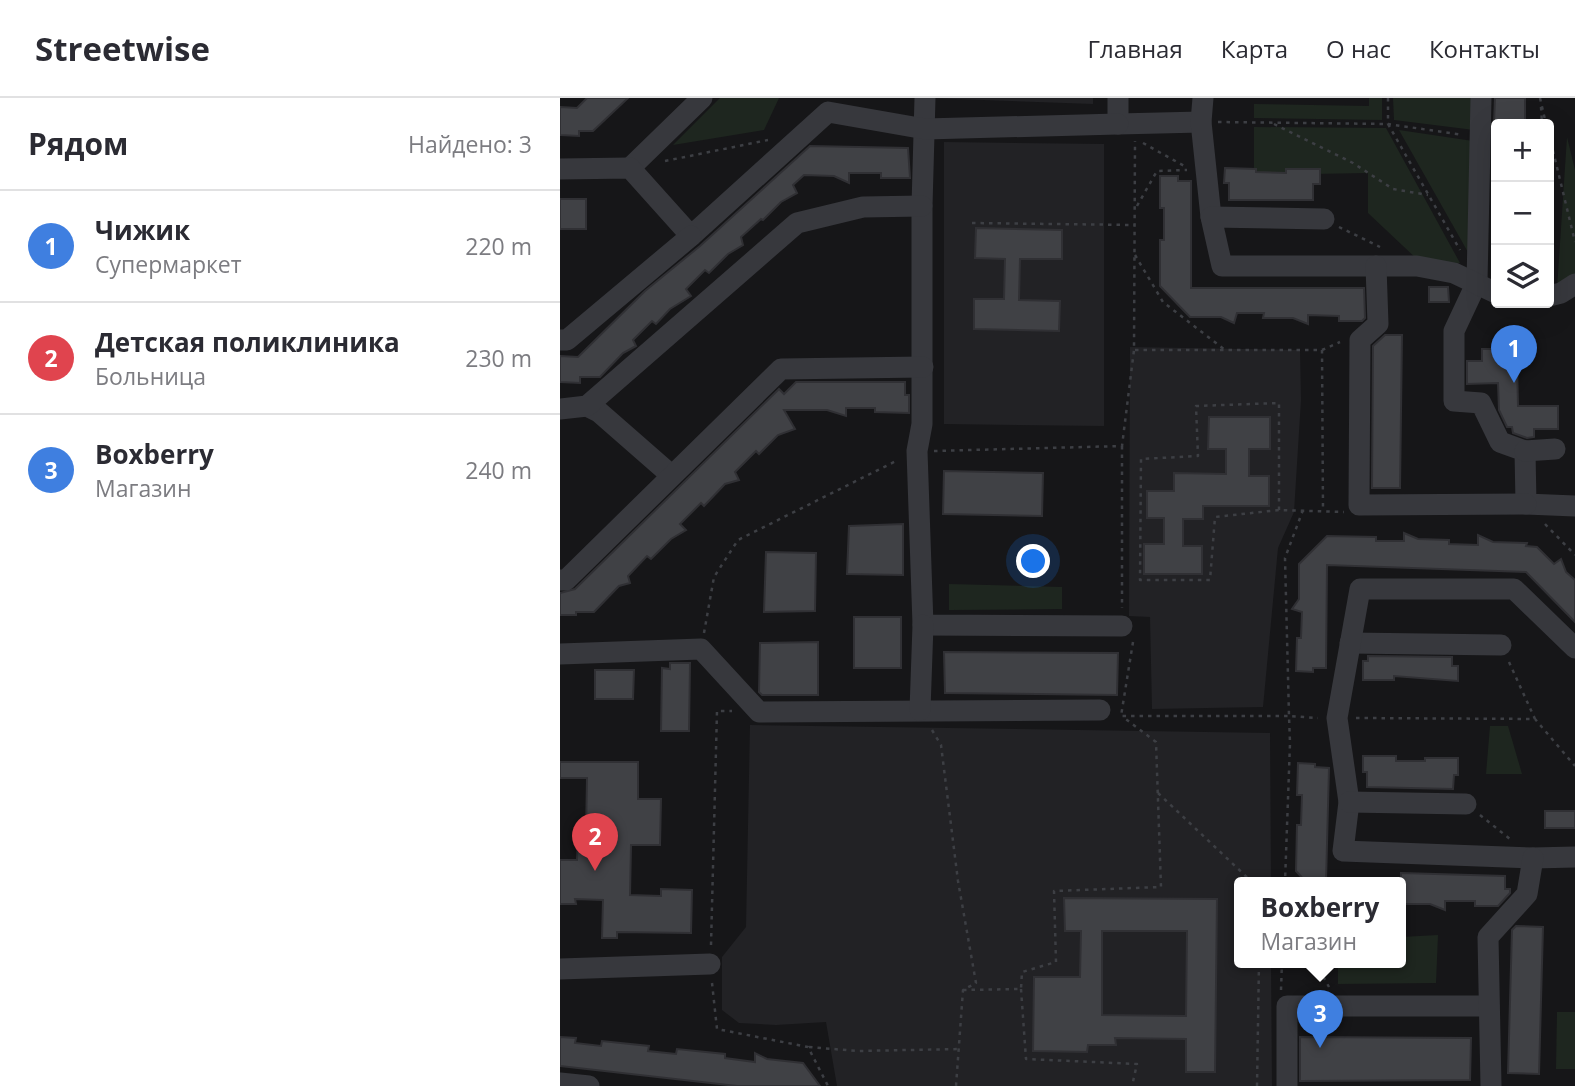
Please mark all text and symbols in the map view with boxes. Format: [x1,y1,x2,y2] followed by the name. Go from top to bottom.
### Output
[35,26,210,71] text: Streetwise
[1088,32,1183,65] text: Главная
[1221,32,1288,65] text: Карта
[1326,32,1391,65] text: О нас
[1429,32,1540,65] text: Контакты
[1491,119,1554,308] map controls
[1491,119,1554,182] button: +
[28,123,128,164] text: Рядом
[408,128,532,160] text: Найдено: 3
[1491,182,1554,245] button: −
[95,212,190,248] text: Чижик
[44,230,58,262] text: 1
[465,230,532,262] text: 220 m
[1491,245,1554,308] button: layers
[95,248,242,280] text: Супермаркет
[95,324,400,360] text: Детская поликлиника
[1491,325,1537,383] pin: 1
[44,342,58,374] text: 2
[465,342,532,374] text: 230 m
[95,360,206,392] text: Больница
[95,436,214,472] text: Boxberry
[44,454,58,486] text: 3
[465,454,532,486] text: 240 m
[95,472,191,504] text: Магазин
[1016,544,1050,578] your location
[572,813,618,871] pin: 2
[1234,877,1406,968] popup
[1261,889,1379,925] text: Boxberry
[1261,925,1357,957] text: Магазин
[1297,990,1343,1048] pin: 3

